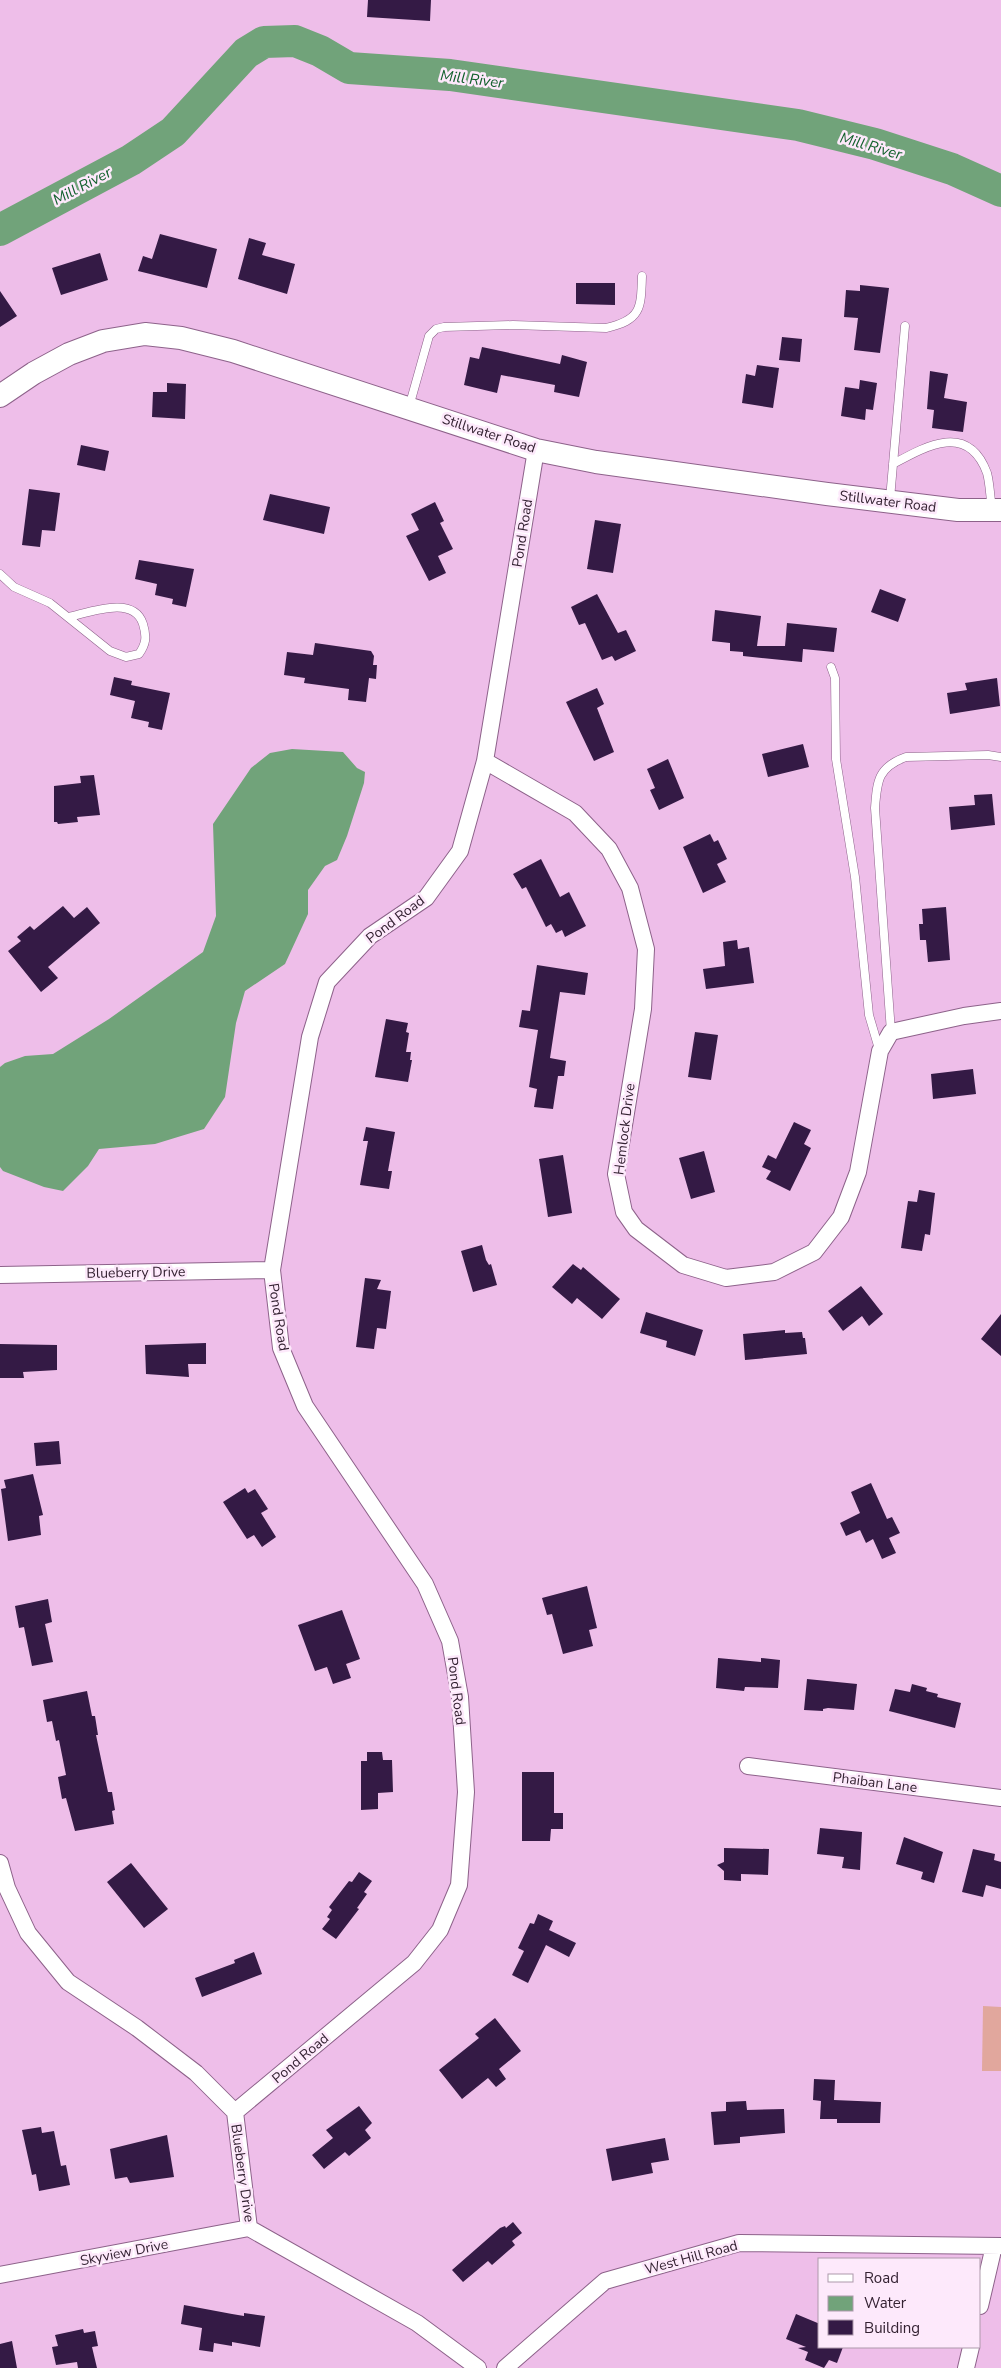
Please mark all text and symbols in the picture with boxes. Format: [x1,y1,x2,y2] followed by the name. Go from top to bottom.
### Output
[439,65,505,93] water label: Mill River
[838,128,905,165] water label: Mill River
[49,162,115,210] water label: Mill River
[440,409,538,458] street label: Stillwater Road
[838,486,937,517] street label: Stillwater Road
[508,498,537,568] street label: Pond Road
[362,891,428,948] street label: Pond Road
[609,1082,640,1176] street label: Hemlock Drive
[86,1262,186,1283] street label: Blueberry Drive
[264,1282,293,1352] street label: Pond Road
[443,1656,470,1726] street label: Pond Road
[832,1768,918,1797] street label: Phaiban Lane
[268,2029,333,2088] street label: Pond Road
[226,2123,259,2223] street label: Blueberry Drive
[78,2235,170,2270] street label: Skyview Drive
[643,2236,740,2279] street label: West Hill Road
[818,2258,981,2348] legend
[864,2268,899,2288] text: Road
[864,2293,907,2313] text: Water
[864,2318,920,2338] text: Building

